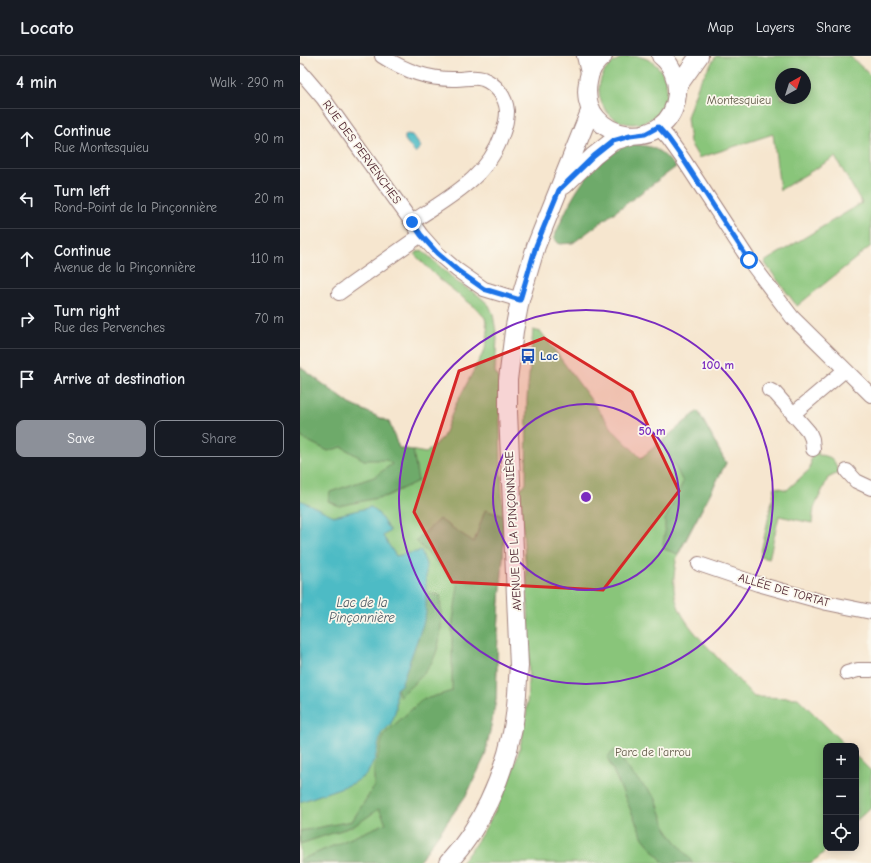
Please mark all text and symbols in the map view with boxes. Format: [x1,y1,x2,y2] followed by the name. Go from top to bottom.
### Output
[20,17,74,39] text: Locato
[707,19,734,36] text: Map
[756,19,794,36] text: Layers
[816,19,851,36] text: Share
[775,68,811,104] north arrow
[16,73,57,92] text: 4 min
[210,75,284,90] text: Walk · 290 m
[707,93,771,107] park label: Montesquieu
[320,97,405,207] street label: RUE DES PERVENCHES
[54,122,111,140] text: Continue
[16,128,38,150] icon: ahead
[254,131,284,146] text: 90 m
[54,140,149,155] text: Rue Montesquieu
[54,182,110,200] text: Turn left
[16,188,38,210] icon: left
[254,191,284,206] text: 20 m
[54,200,217,215] text: Rond-Point de la Pinçonnière
[403,213,421,231] route end
[54,242,111,260] text: Continue
[16,248,38,270] icon: ahead
[251,251,284,266] text: 110 m
[740,251,758,269] route start
[54,260,195,275] text: Avenue de la Pinçonnière
[54,302,120,320] text: Turn right
[16,308,38,330] icon: right
[255,311,284,326] text: 70 m
[54,320,165,335] text: Rue des Pervenches
[519,347,537,365] bus stop icon: Lac
[540,349,558,363] place label: Lac
[702,358,734,372] text: 100 m
[16,368,38,390] icon: arrive
[54,370,185,388] text: Arrive at destination
[16,420,146,457] button: Save
[154,420,284,457] button: Share
[638,424,666,438] text: 50 m
[502,451,524,611] street label: AVENUE DE LA PINÇONNIÈRE
[579,490,593,504] centre of rings
[737,570,832,610] street label: ALLÉE DE TORTAT
[329,595,395,625] water label: Lac de la Pinçonnière
[823,743,859,851] map controls
[823,743,859,779] button: +
[615,745,691,759] park label: Parc de l'arrou
[823,779,859,815] button: −
[823,815,859,851] button: locate

